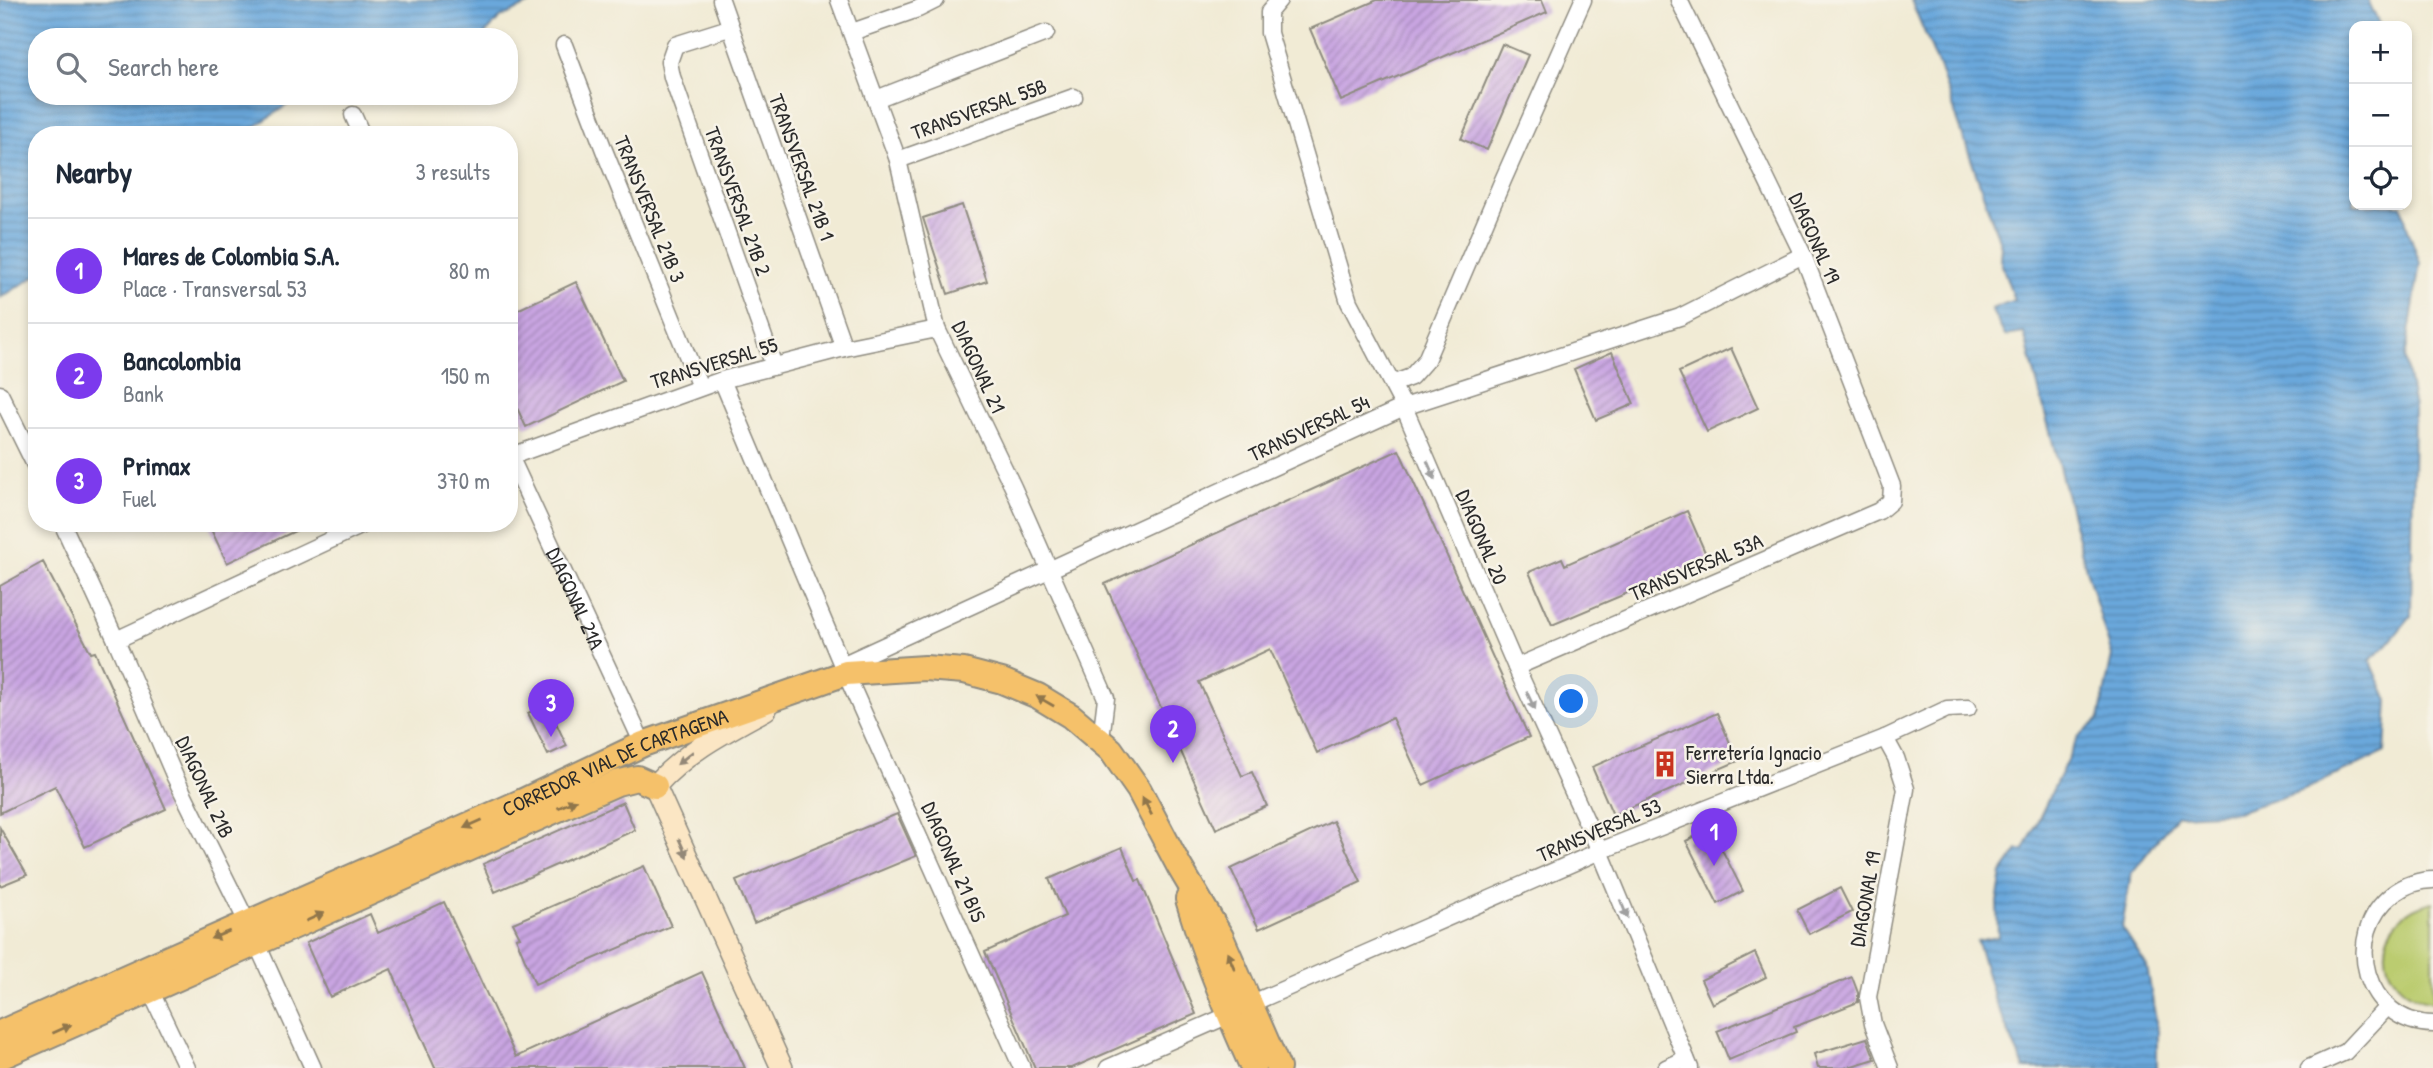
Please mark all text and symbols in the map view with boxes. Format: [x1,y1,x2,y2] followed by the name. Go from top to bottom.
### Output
[2349,21,2412,210] map controls
[2349,21,2412,84] button: +
[28,28,518,105] search box
[52,48,90,86] icon: search
[108,49,219,84] text: Search here
[907,71,1051,147] street label: TRANSVERSAL 55B
[2349,84,2412,147] button: −
[762,90,842,244] street label: TRANSVERSAL 21B 1
[698,123,778,280] street label: TRANSVERSAL 21B 2
[607,131,693,287] street label: TRANSVERSAL 21B 3
[2349,147,2412,210] button: locate
[56,152,132,192] text: Nearby
[415,156,490,187] text: 3 results
[1782,188,1848,288] street label: DIAGONAL 19
[123,238,340,273] text: Mares de Colombia S.A.
[75,255,83,286] text: 1
[449,255,490,286] text: 80 m
[123,273,307,304] text: Place · Transversal 53
[945,316,1013,418] street label: DIAGONAL 21
[647,330,781,396] street label: TRANSVERSAL 55
[123,343,241,378] text: Bancolombia
[74,360,84,391] text: 2
[441,360,490,391] text: 150 m
[123,378,164,409] text: Bank
[1244,387,1374,469] street label: TRANSVERSAL 54
[123,448,191,483] text: Primax
[1425,460,1437,480] one-way arrow
[74,465,84,496] text: 3
[437,465,490,496] text: 370 m
[123,483,156,514] text: Fuel
[1449,485,1515,589] street label: DIAGONAL 20
[1625,526,1767,608] street label: TRANSVERSAL 53A
[540,543,612,654] street label: DIAGONAL 21A
[528,679,574,737] pin: 3
[1554,684,1588,718] your location
[1525,691,1537,711] one-way arrow
[1036,694,1055,707] one-way arrow
[497,701,732,823] street label: CORREDOR VIAL DE CARTAGENA
[1150,705,1196,763] pin: 2
[169,731,241,843] street label: DIAGONAL 21B
[1685,738,1822,791] place label: Ferretería Ignacio Sierra Ltda.
[1650,749,1680,779] building icon: Ferretería Ignacio Sierra Ltda.
[677,750,695,765] one-way arrow
[1533,791,1665,869] street label: TRANSVERSAL 53
[1141,796,1152,816] one-way arrow
[915,797,994,927] street label: DIAGONAL 21 BIS
[557,798,578,809] one-way arrow
[1691,808,1737,866] pin: 1
[463,818,483,830] one-way arrow
[677,838,689,858] one-way arrow
[1842,849,1888,949] street label: DIAGONAL 19
[1619,899,1630,920] one-way arrow
[305,911,325,923] one-way arrow
[210,929,230,941] one-way arrow
[1225,950,1236,971] one-way arrow
[52,1023,73,1034] one-way arrow

